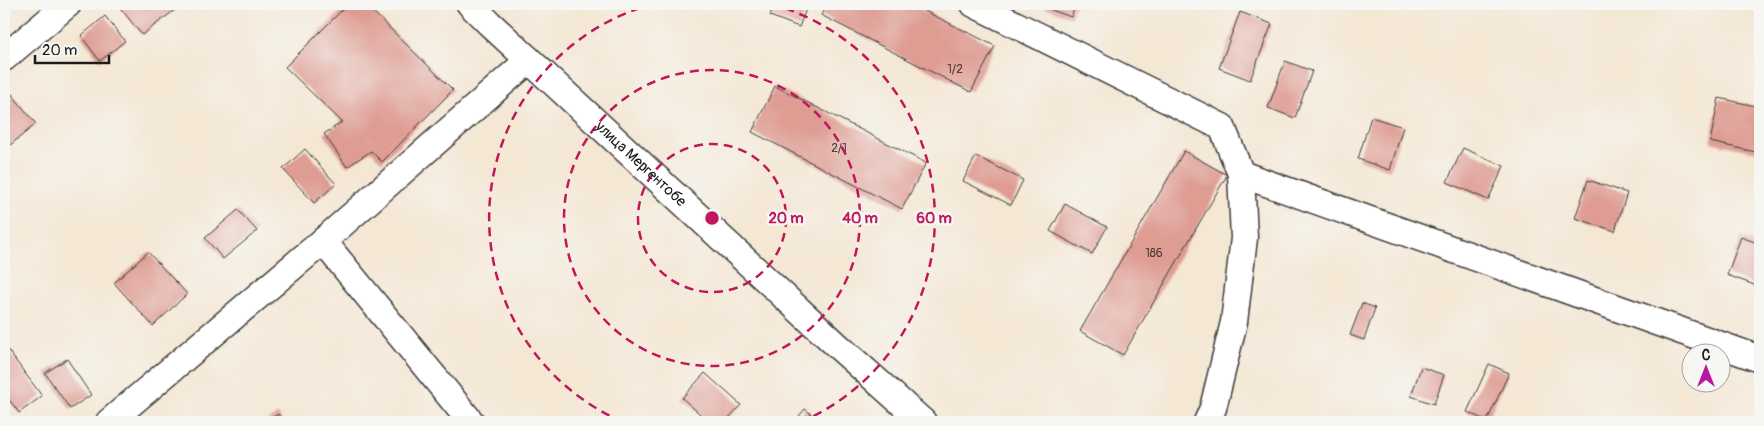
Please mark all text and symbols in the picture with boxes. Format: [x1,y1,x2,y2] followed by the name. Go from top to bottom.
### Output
[35,32,109,64] scale bar
[42,41,77,60] text: 20 m
[947,62,963,77] house number: 1/2
[590,116,691,211] street label: улица Мергентобе
[831,141,847,156] house number: 2/1
[703,209,721,227] centre of rings
[768,209,804,228] text: 20 m
[842,209,878,228] text: 40 m
[916,209,952,228] text: 60 m
[1145,246,1163,261] house number: 186
[1682,344,1732,394] north arrow
[1702,347,1711,364] text: С

